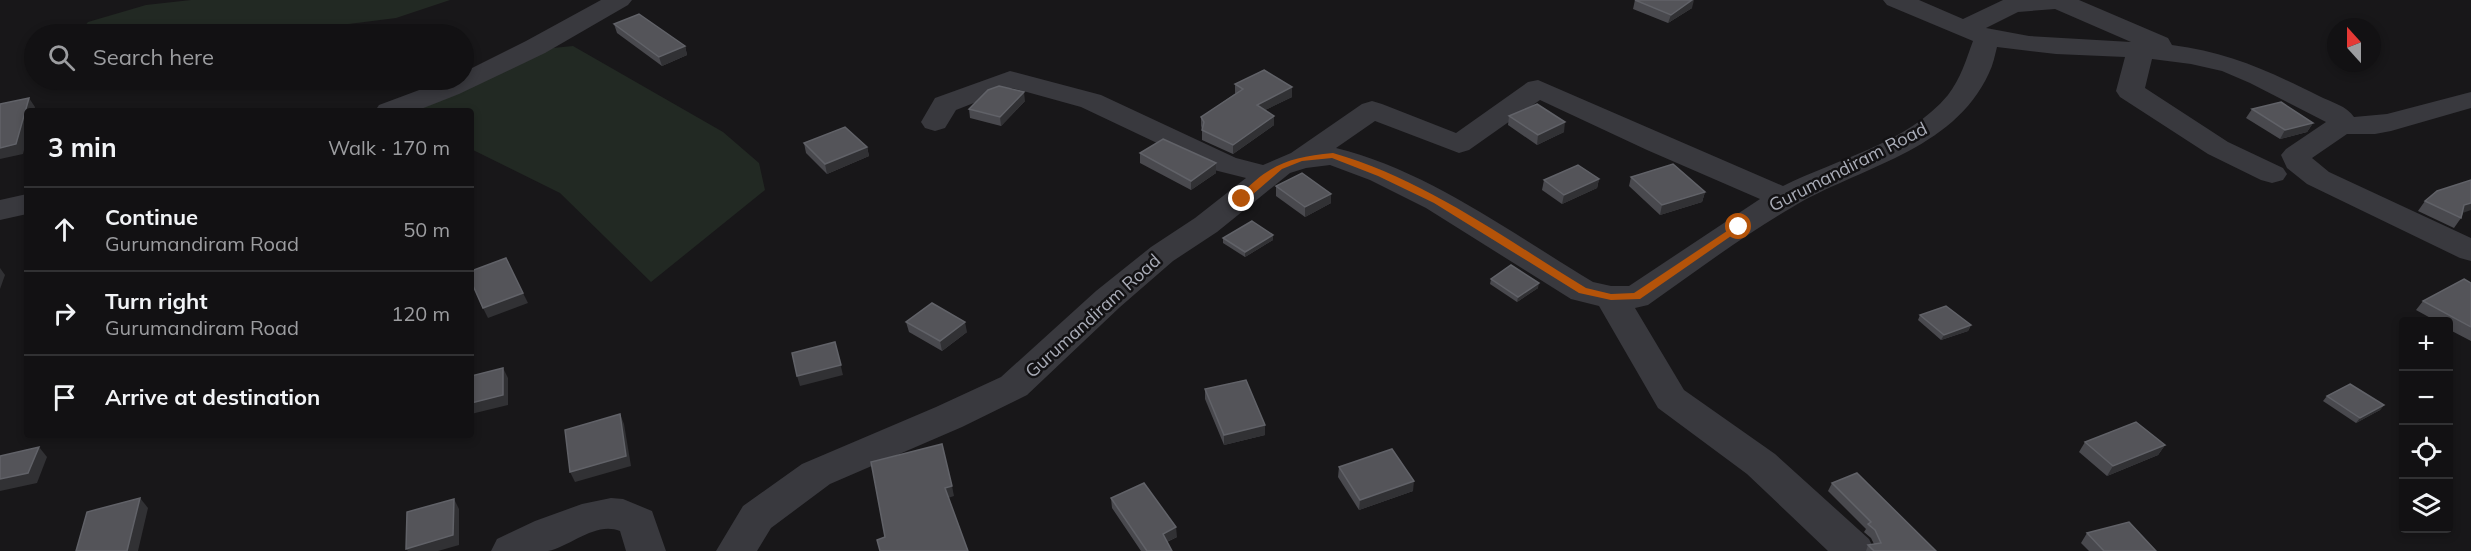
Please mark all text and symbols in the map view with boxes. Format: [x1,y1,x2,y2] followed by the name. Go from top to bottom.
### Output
[2327,18,2381,72] north arrow
[24,24,474,90] search box
[45,41,78,74] icon: search
[93,43,214,71] text: Search here
[1765,117,1931,216] street label: Gurumandiram Road
[48,131,117,164] text: 3 min
[328,135,450,160] text: Walk · 170 m
[1228,185,1254,211] route end
[105,203,198,231] text: Continue
[48,213,81,246] icon: ahead
[1725,213,1751,239] route start
[403,217,450,242] text: 50 m
[105,231,299,256] text: Gurumandiram Road
[1020,249,1165,383] street label: Gurumandiram Road
[105,287,208,315] text: Turn right
[48,297,81,330] icon: right
[391,301,450,326] text: 120 m
[105,315,299,340] text: Gurumandiram Road
[2399,317,2453,533] map controls
[2399,317,2453,371] button: +
[2399,371,2453,425] button: −
[48,381,81,414] icon: arrive
[105,383,320,411] text: Arrive at destination
[2399,425,2453,479] button: locate
[2399,479,2453,533] button: layers

